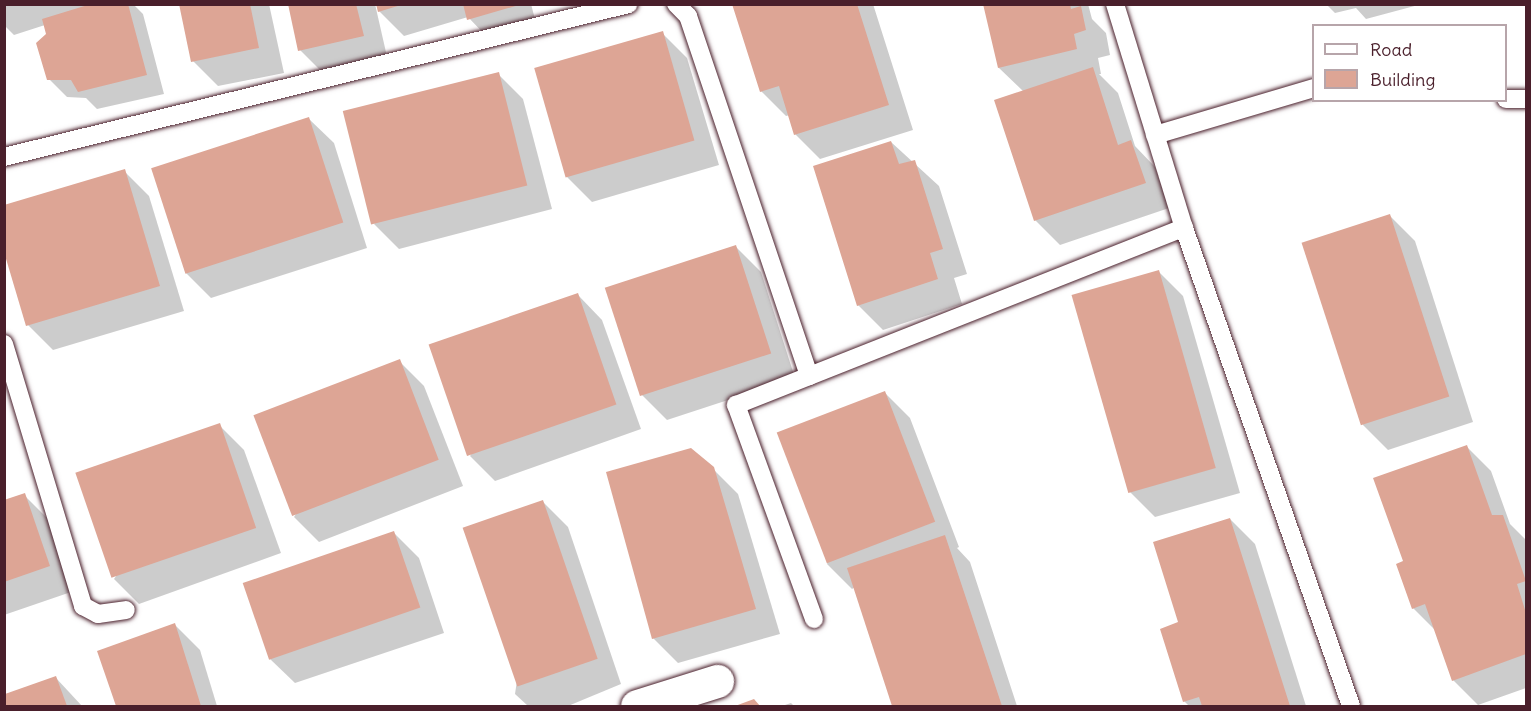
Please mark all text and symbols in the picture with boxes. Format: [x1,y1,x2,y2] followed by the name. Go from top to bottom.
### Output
[1312,24,1507,102] legend
[1370,38,1412,61] text: Road
[1370,68,1435,91] text: Building

